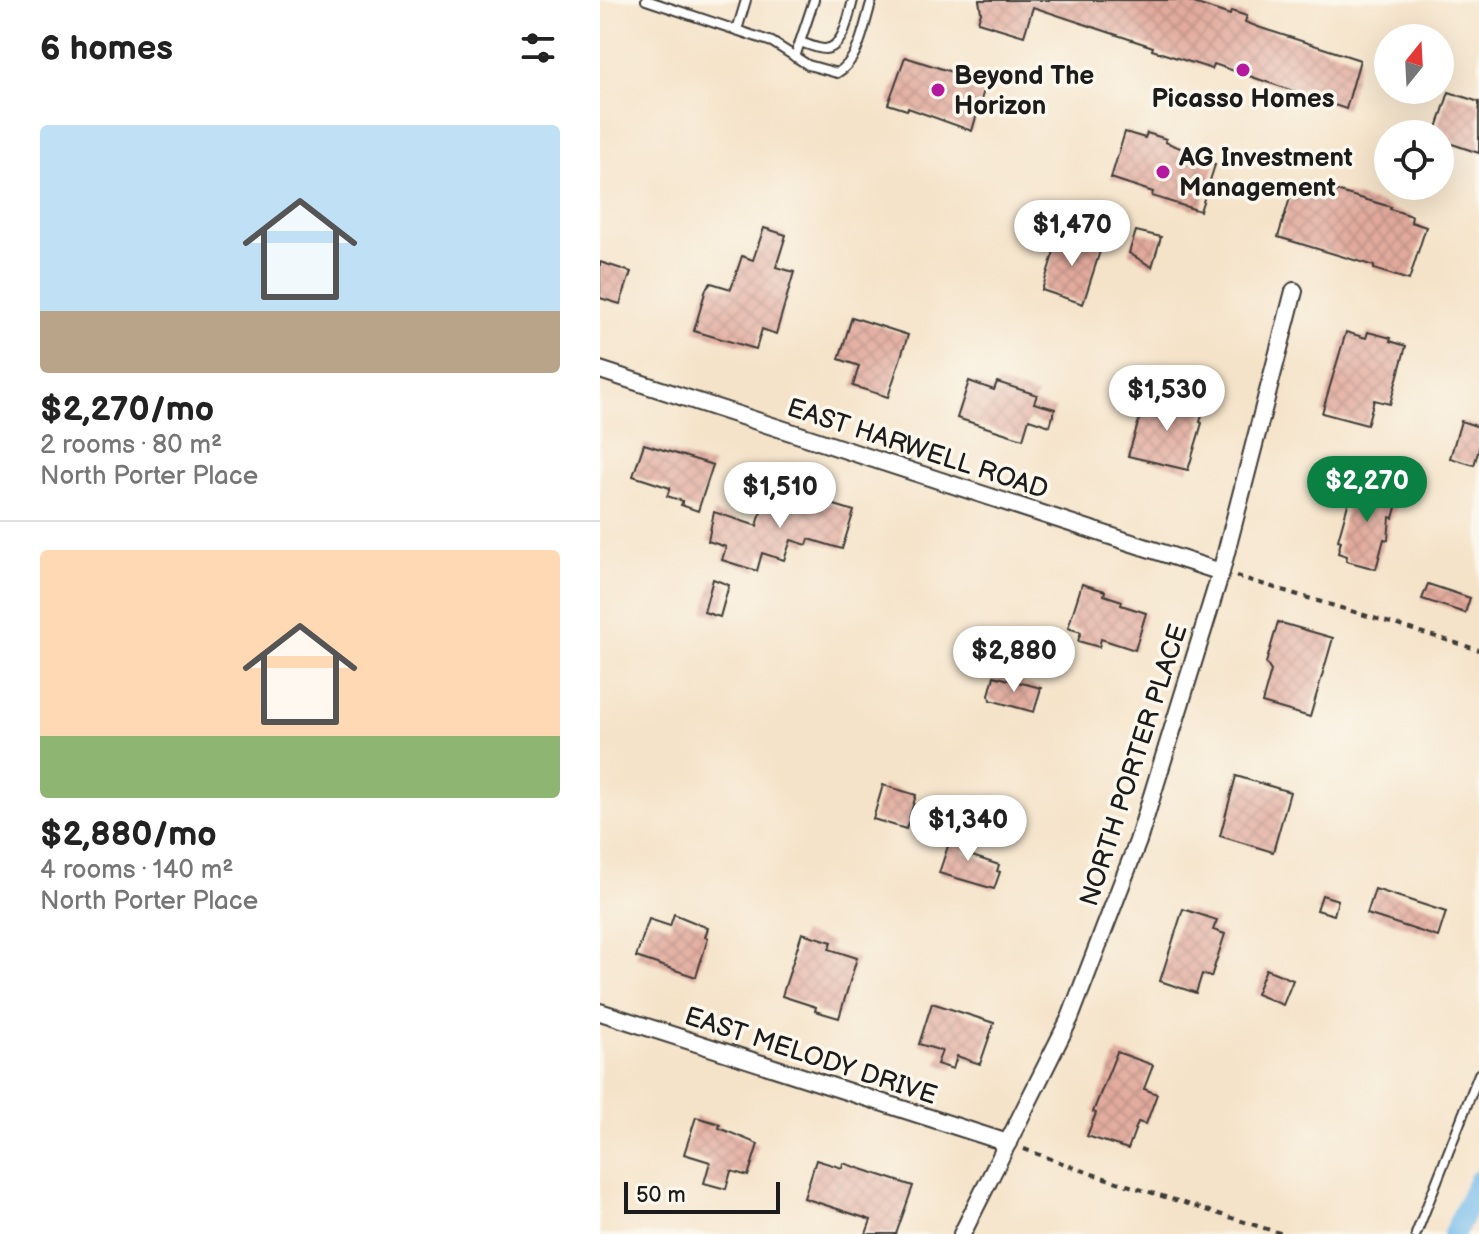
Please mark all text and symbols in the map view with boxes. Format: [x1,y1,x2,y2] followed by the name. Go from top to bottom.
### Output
[1374,24,1454,104] north arrow
[1374,24,1454,200] map controls
[516,26,560,70] icon: filters
[40,28,173,69] text: 6 homes
[954,61,1094,122] place label: Beyond The Horizon
[1234,61,1252,79] marker: Picasso Homes
[929,81,947,99] marker: Beyond The Horizon
[1151,84,1335,115] place label: Picasso Homes
[1374,120,1454,200] button: locate
[1178,143,1353,204] place label: AG Investment Management
[1154,163,1172,181] marker: AG Investment Management
[228,177,372,321] icon: home
[1007,200,1137,268] pin: $1,470
[1032,210,1112,241] text: $1,470
[1102,365,1232,433] pin: $1,530
[1127,375,1207,406] text: $1,530
[40,389,214,430] text: $2,270/mo
[783,393,1052,506] street label: EAST HARWELL ROAD
[40,430,222,461] text: 2 rooms · 80 m²
[1302,456,1432,524] pin: $2,270
[40,461,258,492] text: North Porter Place
[715,462,845,530] pin: $1,510
[1325,466,1409,497] text: $2,270
[742,472,818,503] text: $1,510
[228,602,372,746] icon: home
[1074,621,1195,910] street label: NORTH PORTER PLACE
[949,626,1079,694] pin: $2,880
[971,636,1057,667] text: $2,880
[903,795,1033,863] pin: $1,340
[928,805,1008,836] text: $1,340
[40,814,217,855] text: $2,880/mo
[40,855,234,886] text: 4 rooms · 140 m²
[40,886,258,917] text: North Porter Place
[681,1001,941,1112] street label: EAST MELODY DRIVE
[624,1178,780,1214] scale bar
[636,1182,686,1209] text: 50 m

